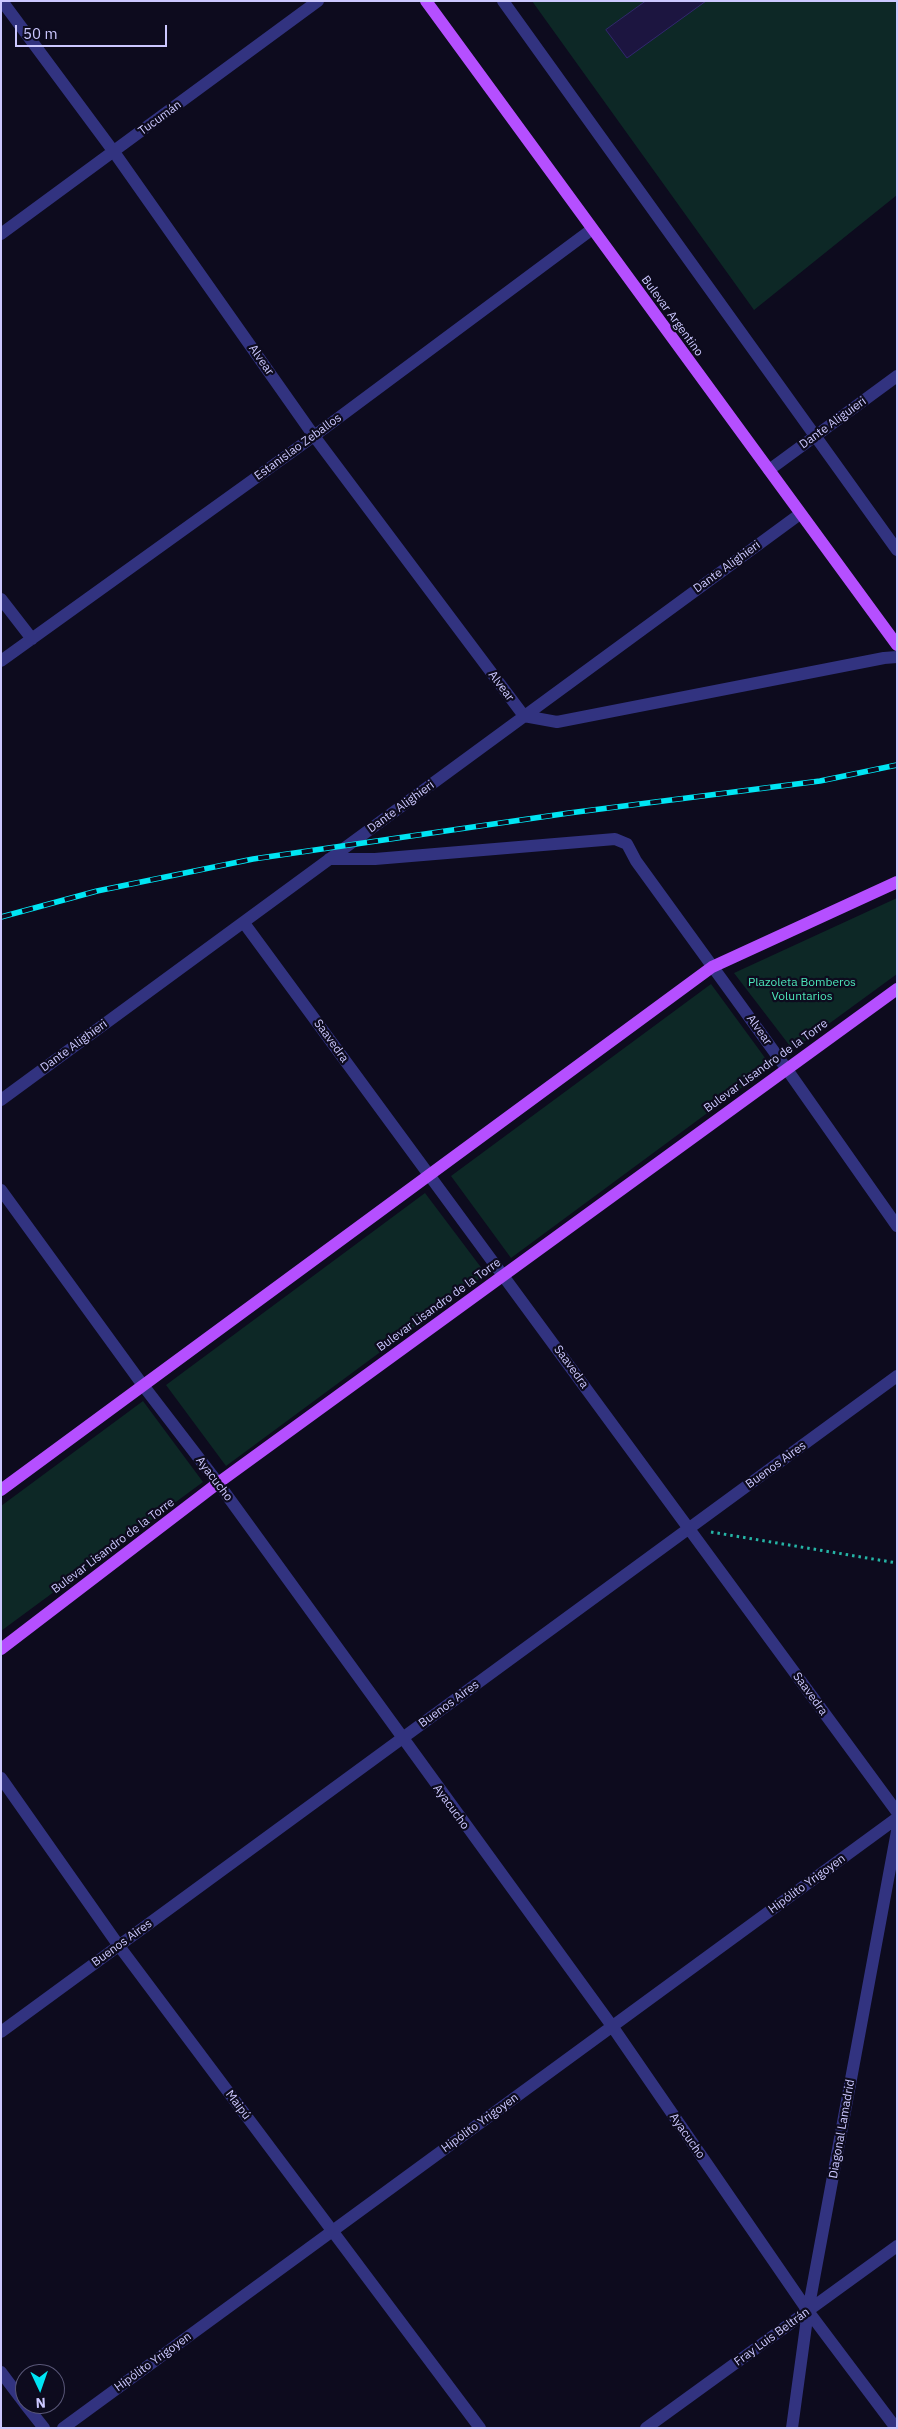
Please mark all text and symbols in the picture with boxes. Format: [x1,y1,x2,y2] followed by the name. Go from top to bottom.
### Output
[18,15,170,47] scale bar
[23,24,58,43] text: 50 m
[136,98,184,138] street label: Tucumán
[638,273,706,359] street label: Bulevar Argentino
[245,342,277,378] street label: Alvear
[797,394,869,452] street label: Dante Aliguieri
[252,411,344,483] street label: Estanislao Zeballos
[691,538,763,596] street label: Dante Alighieri
[485,668,517,704] street label: Alvear
[365,778,437,836] street label: Dante Alighieri
[748,976,856,1004] park label: Plazoleta Bomberos Voluntarios
[743,1012,775,1048] street label: Alvear
[701,1016,831,1116] street label: Bulevar Lisandro de la Torre
[38,1017,110,1075] street label: Dante Alighieri
[311,1017,351,1065] street label: Saavedra
[374,1255,504,1355] street label: Bulevar Lisandro de la Torre
[551,1343,591,1391] street label: Saavedra
[743,1438,809,1492] street label: Buenos Aires
[193,1454,235,1504] street label: Ayacucho
[49,1495,177,1597] street label: Bulevar Lisandro de la Torre
[790,1670,830,1718] street label: Saavedra
[416,1677,482,1731] street label: Buenos Aires
[430,1782,472,1832] street label: Ayacucho
[766,1851,848,1917] street label: Hipólito Yrigoyen
[89,1916,155,1970] street label: Buenos Aires
[826,2078,858,2180] street label: Diagonal Lamadrid
[222,2088,254,2122] street label: Maipú
[439,2090,521,2156] street label: Hipólito Yrigoyen
[666,2111,708,2161] street label: Ayacucho
[731,2305,813,2369] street label: Fray Luis Beltrán
[112,2329,194,2395] street label: Hipólito Yrigoyen
[15,2364,65,2414] north arrow
[35,2394,46,2412] text: N

